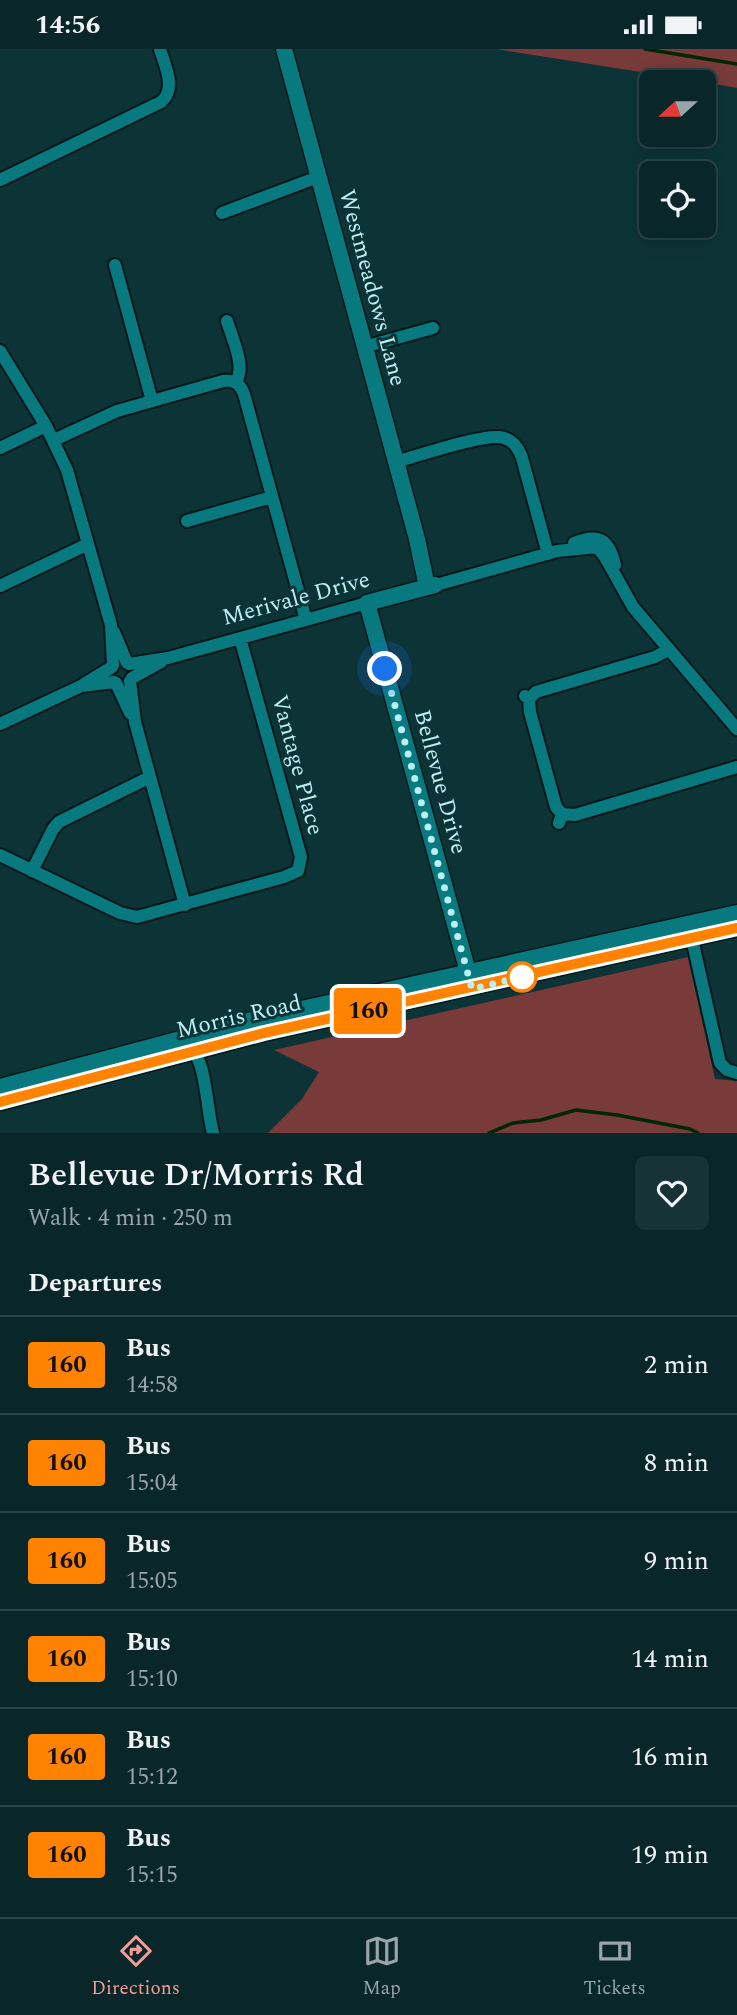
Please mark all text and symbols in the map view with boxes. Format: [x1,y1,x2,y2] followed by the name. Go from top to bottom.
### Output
[35,5,100,45] text: 14:56
[639,70,716,147] north arrow
[639,70,716,238] map controls
[639,161,716,238] button: locate
[329,186,415,390] street label: Westmeadows Lane
[218,562,374,636] street label: Merivale Drive
[367,651,402,686] your location
[261,691,333,839] street label: Vantage Place
[404,706,476,858] street label: Bellevue Drive
[507,962,537,992] unlabelled marker
[173,986,305,1048] street label: Morris Road
[328,988,408,1034] line badge: 160
[348,993,388,1029] text: 160
[28,1150,364,1200] text: Bellevue Dr/Morris Rd
[635,1156,709,1230] button: heart
[28,1201,233,1236] text: Walk · 4 min · 250 m
[28,1263,162,1303] text: Departures
[126,1328,171,1368] text: Bus
[644,1345,709,1385] text: 2 min
[46,1347,87,1383] text: 160
[126,1368,178,1403] text: 14:58
[126,1426,171,1466] text: Bus
[644,1443,709,1483] text: 8 min
[46,1445,87,1481] text: 160
[126,1466,178,1501] text: 15:04
[126,1524,171,1564] text: Bus
[644,1541,709,1581] text: 9 min
[46,1543,87,1579] text: 160
[126,1564,178,1599] text: 15:05
[126,1622,171,1662] text: Bus
[631,1639,709,1679] text: 14 min
[46,1641,87,1677] text: 160
[126,1662,178,1697] text: 15:10
[126,1720,171,1760] text: Bus
[631,1737,709,1777] text: 16 min
[46,1739,87,1775] text: 160
[126,1760,178,1795] text: 15:12
[126,1818,171,1858] text: Bus
[631,1835,709,1875] text: 19 min
[46,1837,87,1873] text: 160
[126,1858,178,1893] text: 15:15
[91,1932,180,2003] tab: Directions
[363,1932,401,2003] tab: Map
[583,1932,646,2003] tab: Tickets

